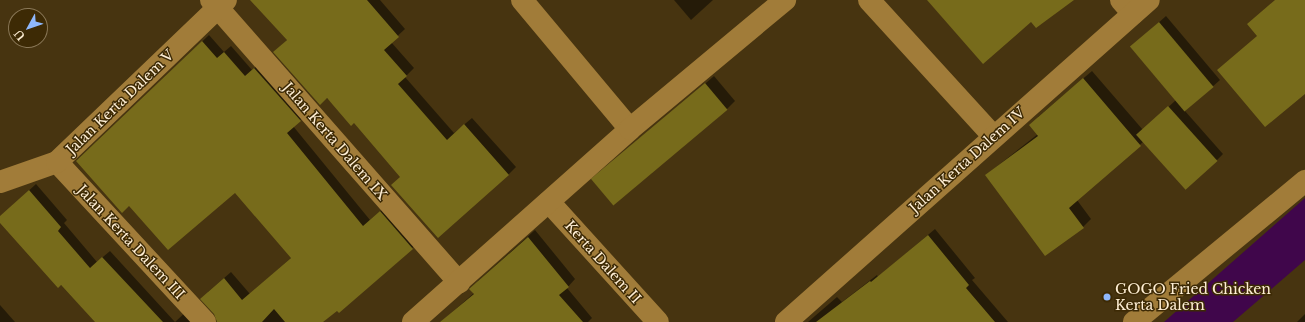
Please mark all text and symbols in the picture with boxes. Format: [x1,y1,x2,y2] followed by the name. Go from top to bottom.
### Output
[8,8,48,48] north arrow
[11,27,28,43] text: U
[62,46,178,158] street label: Jalan Kerta Dalem V
[279,79,391,203] street label: Jalan Kerta Dalem IX
[906,104,1028,216] street label: Jalan Kerta Dalem IV
[74,181,188,303] street label: Jalan Kerta Dalem III
[561,217,645,307] street label: Kerta Dalem II
[1115,281,1271,314] place label: GOGO Fried Chicken Kerta Dalem
[1102,292,1112,302] marker: GOGO Fried Chicken Kerta Dalem

